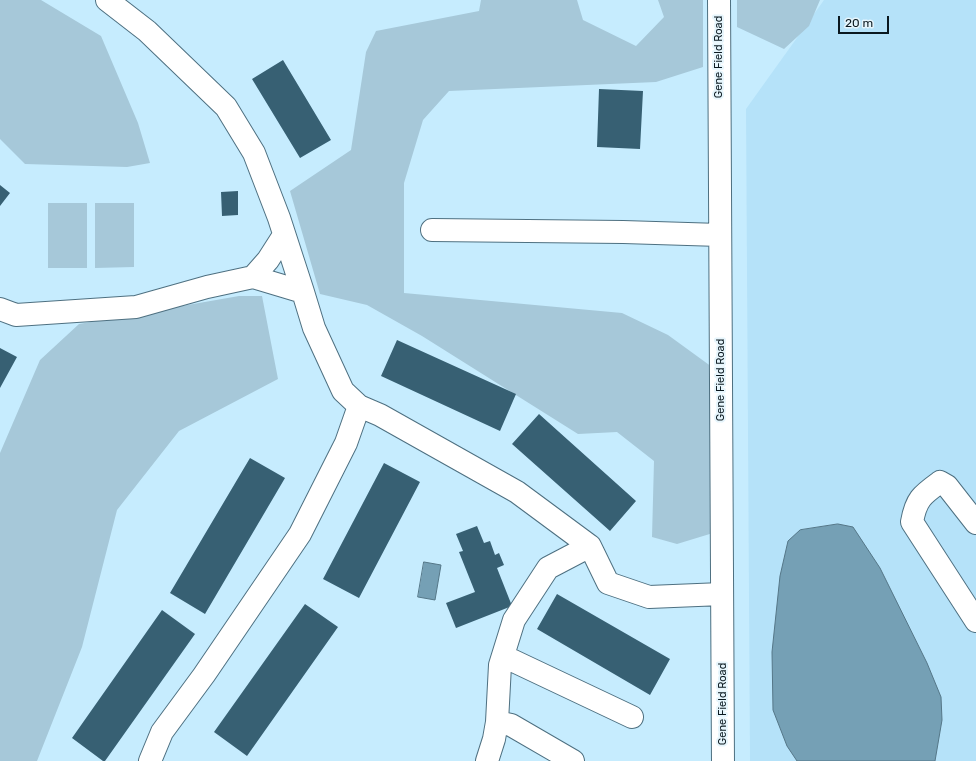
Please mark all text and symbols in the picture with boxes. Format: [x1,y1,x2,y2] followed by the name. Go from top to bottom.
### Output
[840,8,891,34] scale bar
[712,16,726,98] street label: Gene Field Road
[845,16,873,30] text: 20 m
[714,339,728,421] street label: Gene Field Road
[716,663,730,745] street label: Gene Field Road

